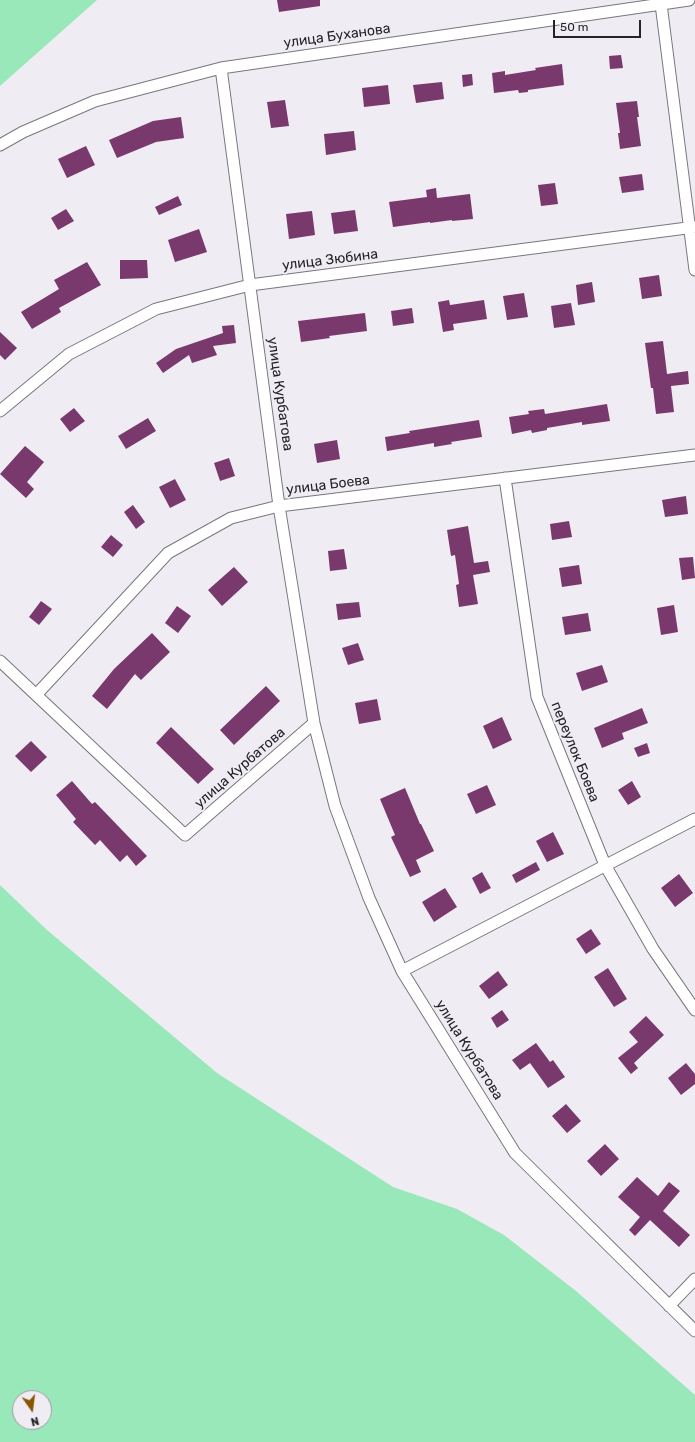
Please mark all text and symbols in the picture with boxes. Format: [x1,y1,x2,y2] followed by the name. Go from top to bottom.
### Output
[555,12,643,38] scale bar
[282,20,392,52] street label: улица Буханова
[560,20,588,34] text: 50 m
[281,246,379,274] street label: улица Зюбина
[264,336,296,452] street label: улица Курбатова
[285,472,371,498] street label: улица Боева
[547,699,603,805] street label: переулок Боева
[191,724,289,812] street label: улица Курбатова
[432,997,506,1103] street label: улица Курбатова
[12,1390,52,1430] north arrow
[29,1414,40,1428] text: N

